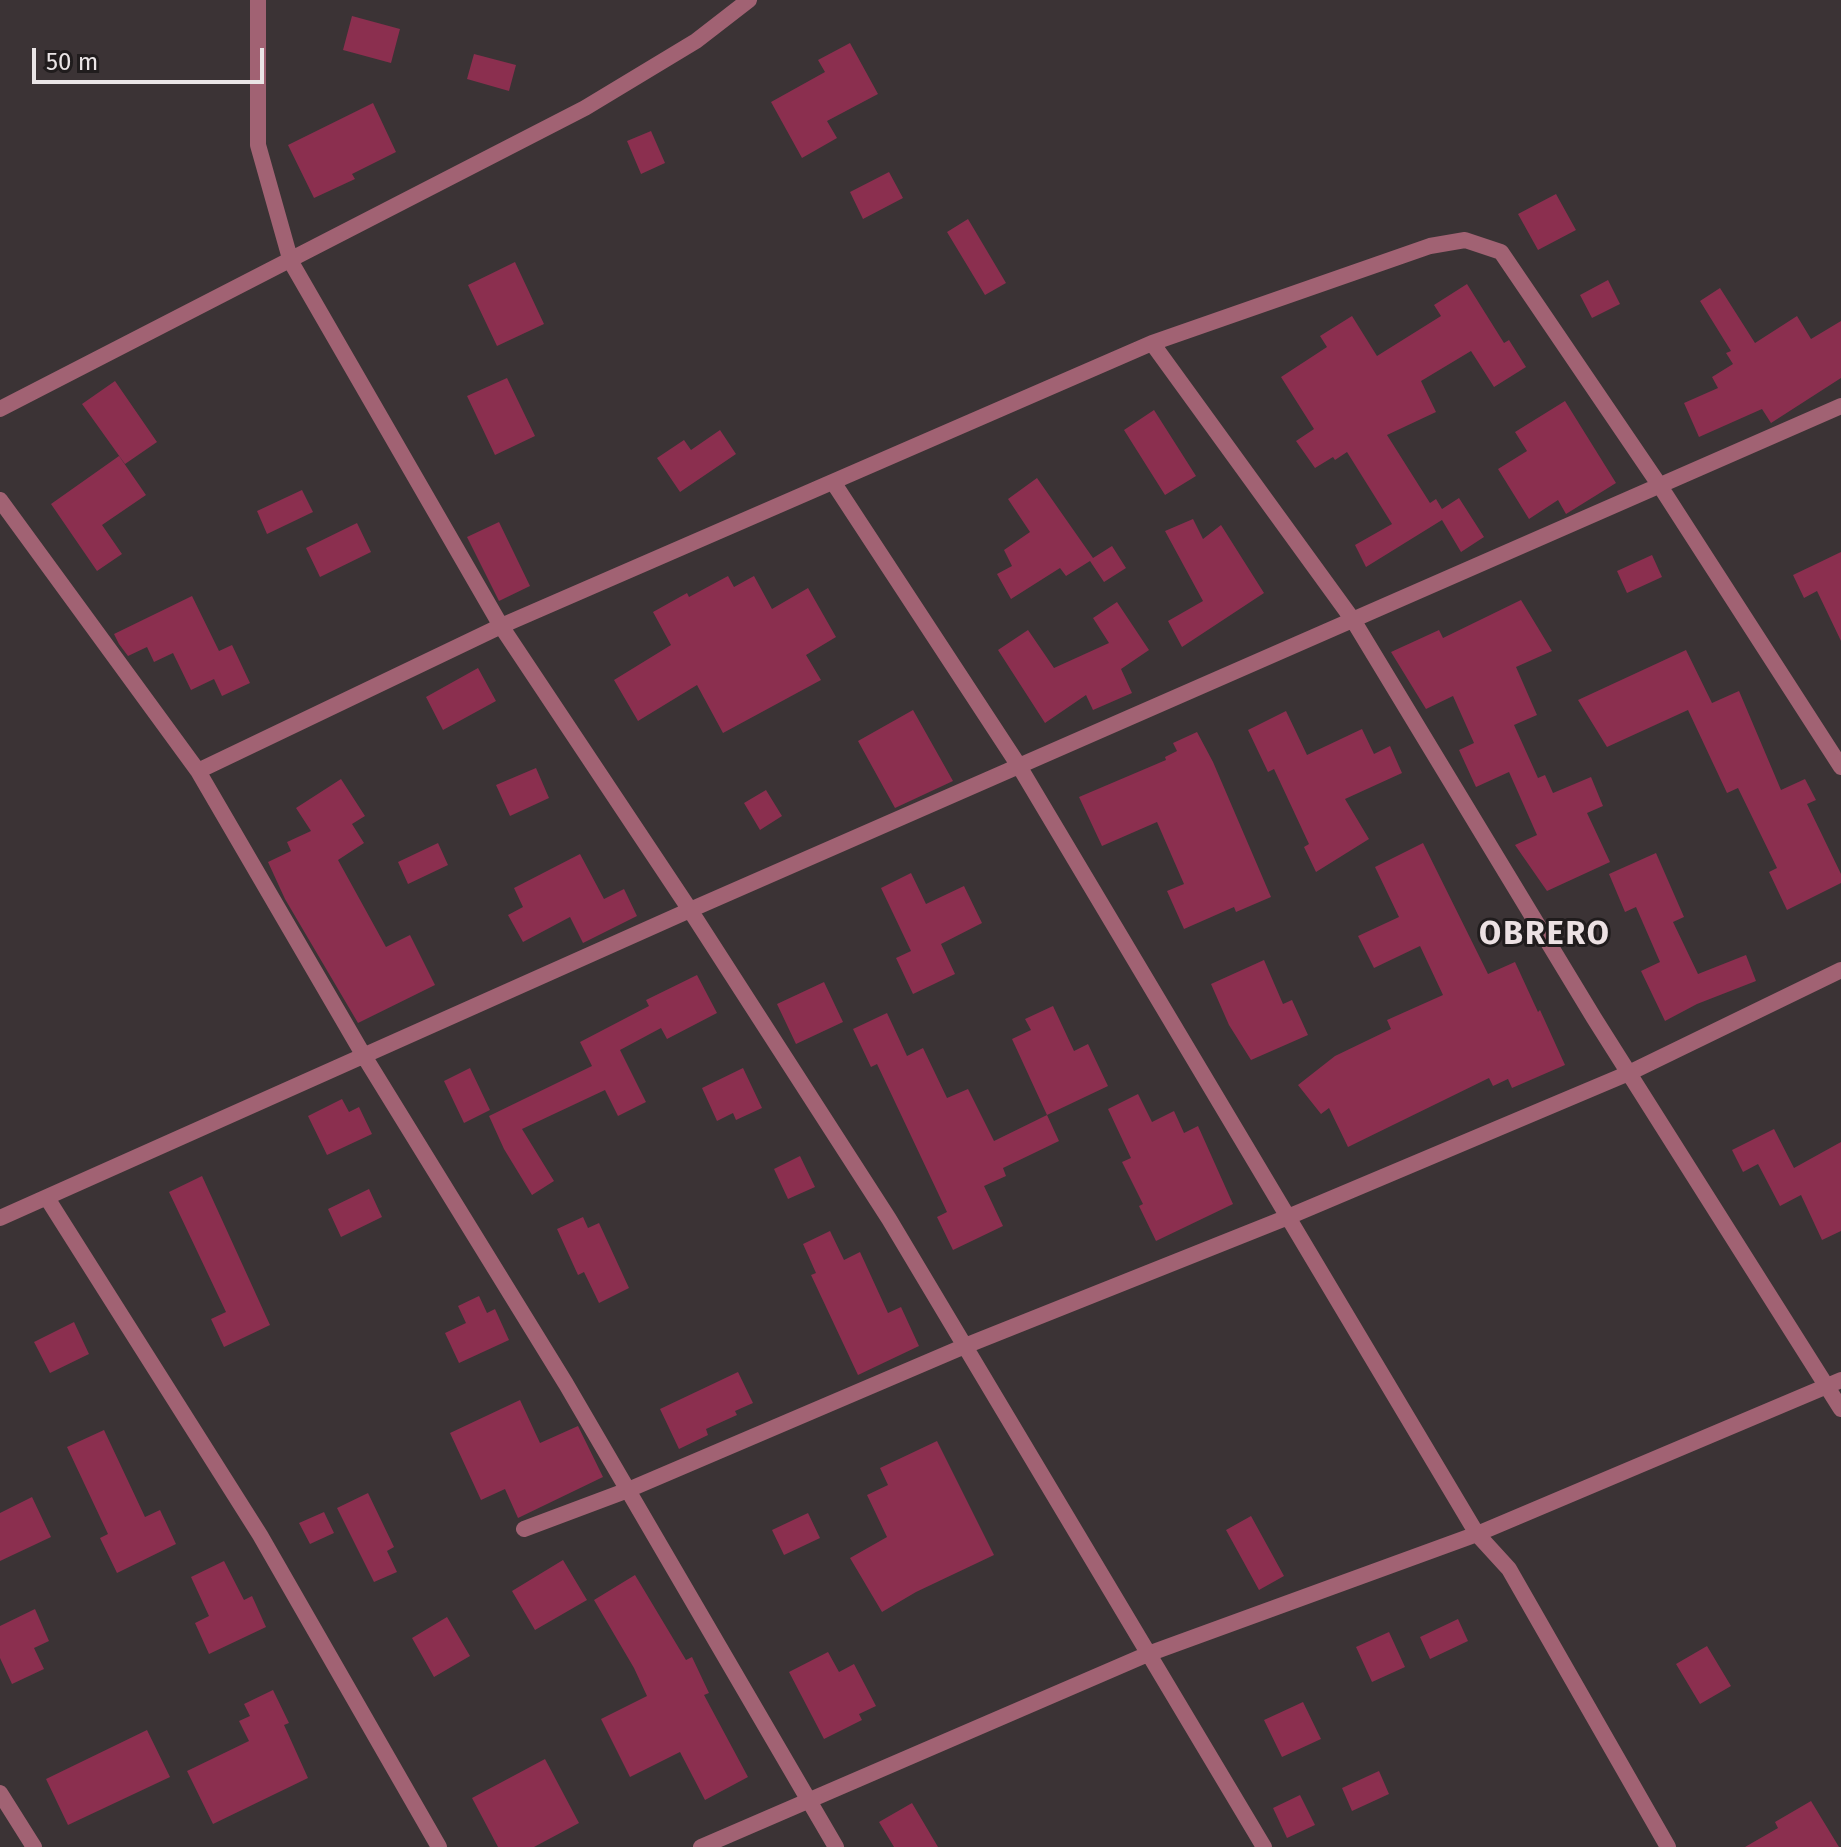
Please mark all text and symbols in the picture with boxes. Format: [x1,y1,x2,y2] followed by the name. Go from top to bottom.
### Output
[36,32,268,82] scale bar
[46,48,98,76] text: 50 m
[1479,916,1611,954] district label: OBRERO

